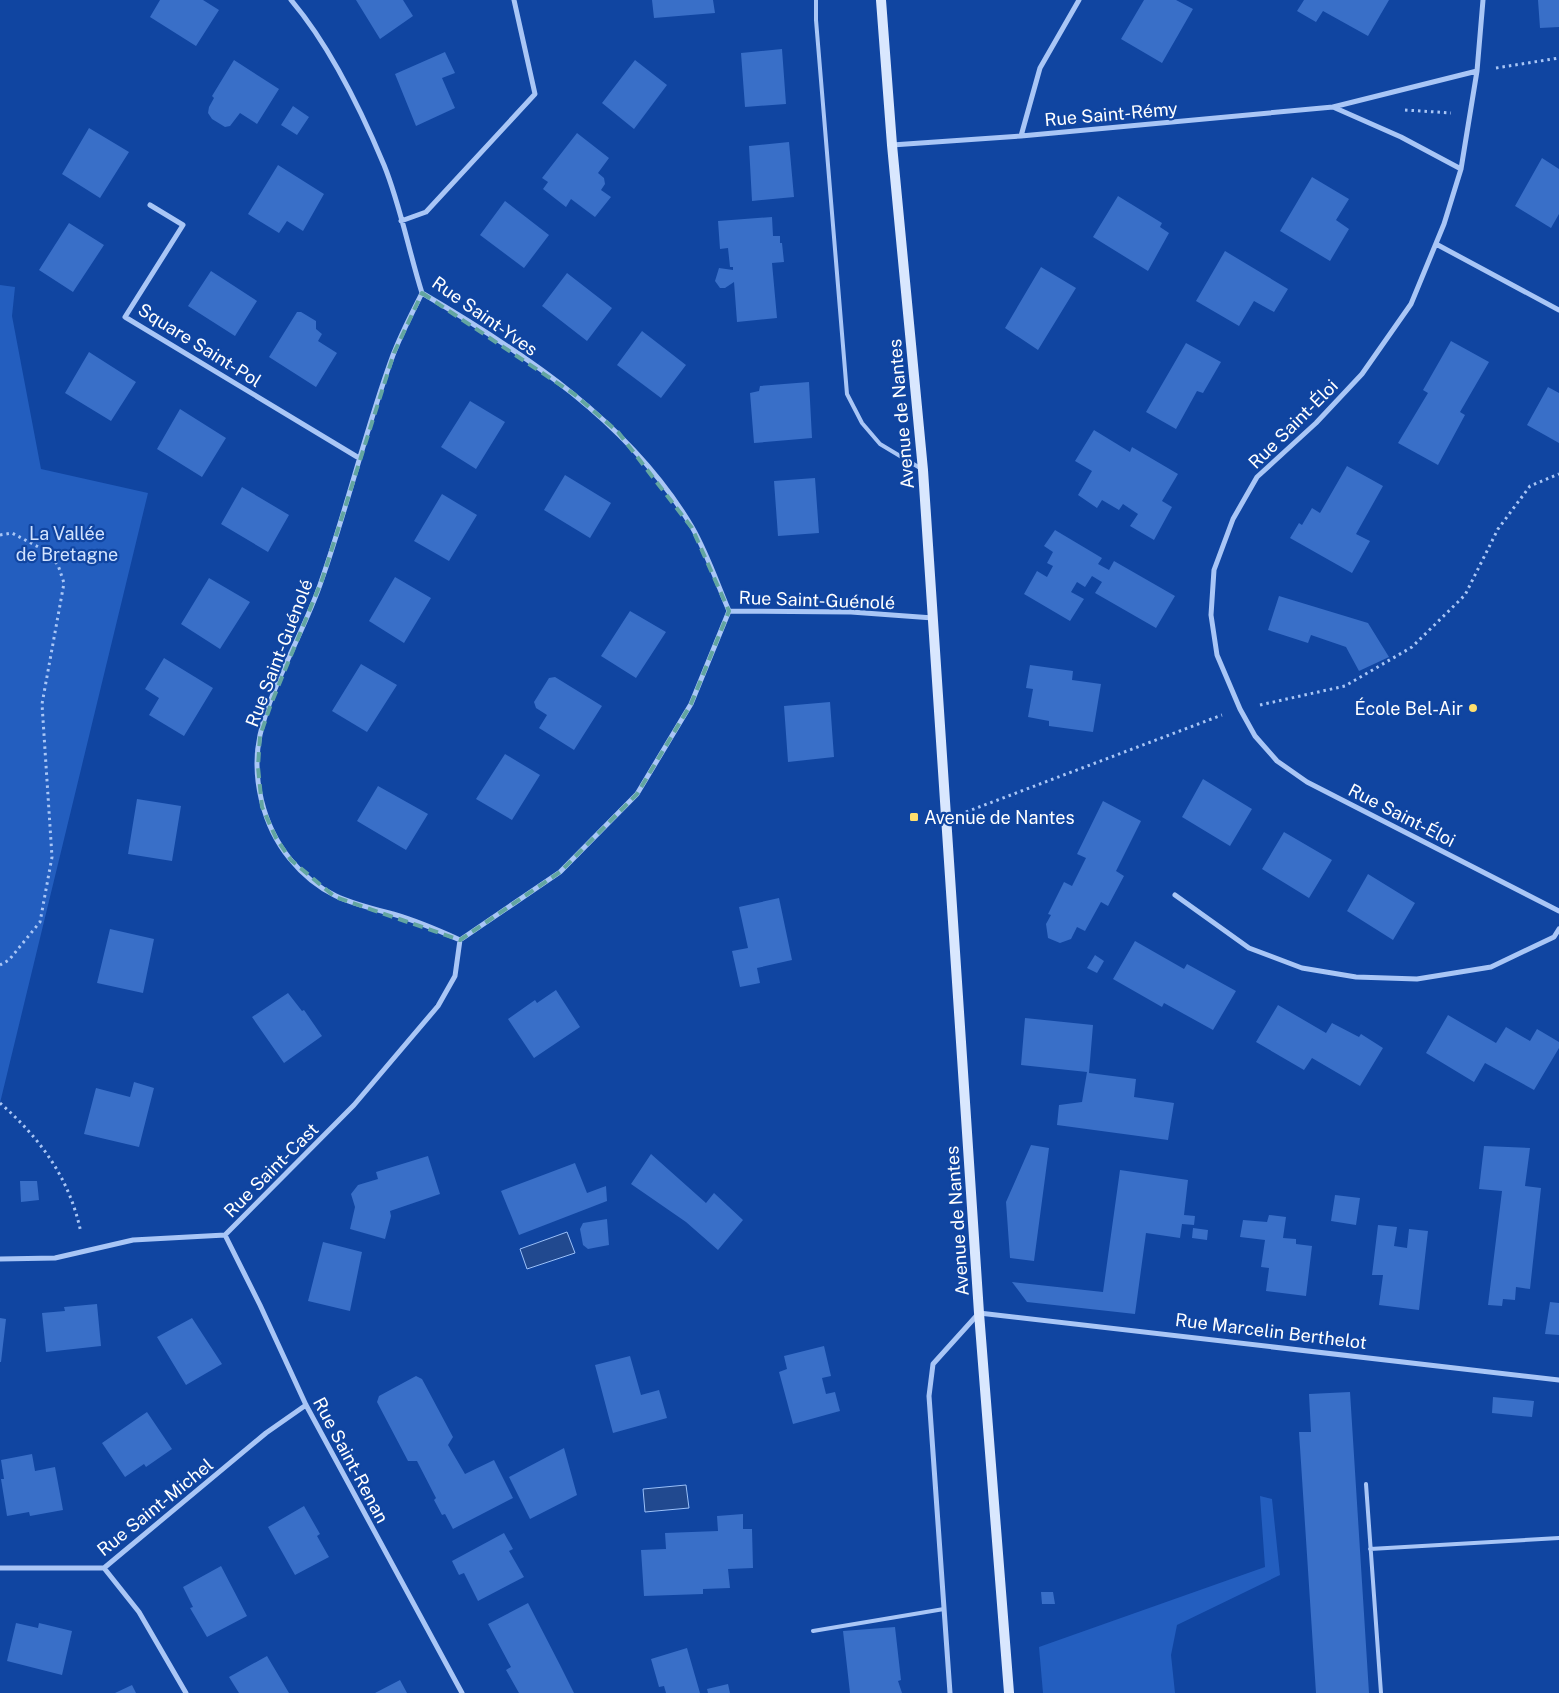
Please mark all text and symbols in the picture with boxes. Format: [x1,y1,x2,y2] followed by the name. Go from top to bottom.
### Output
[1043,98,1179,130] street label: Rue Saint-Rémy
[428,272,542,360] street label: Rue Saint-Yves
[135,299,265,391] street label: Square Saint-Pol
[884,338,918,490] street label: Avenue de Nantes
[1243,374,1342,473] street label: Rue Saint-Éloi
[16,523,118,565] park label: La Vallée de Bretagne
[241,576,317,730] street label: Rue Saint-Guénolé
[738,587,896,613] street label: Rue Saint-Guénolé
[1354,697,1463,719] place label: École Bel-Air
[1467,702,1479,714] marker: École Bel-Air
[1345,778,1460,851] street label: Rue Saint-Éloi
[924,807,1075,828] place label: Avenue de Nantes
[908,811,920,823] marker: Avenue de Nantes
[219,1118,323,1222] street label: Rue Saint-Cast
[941,1145,973,1297] street label: Avenue de Nantes
[1174,1309,1368,1353] street label: Rue Marcelin Berthelot
[309,1393,393,1527] street label: Rue Saint-Renan
[93,1454,217,1560] street label: Rue Saint-Michel

